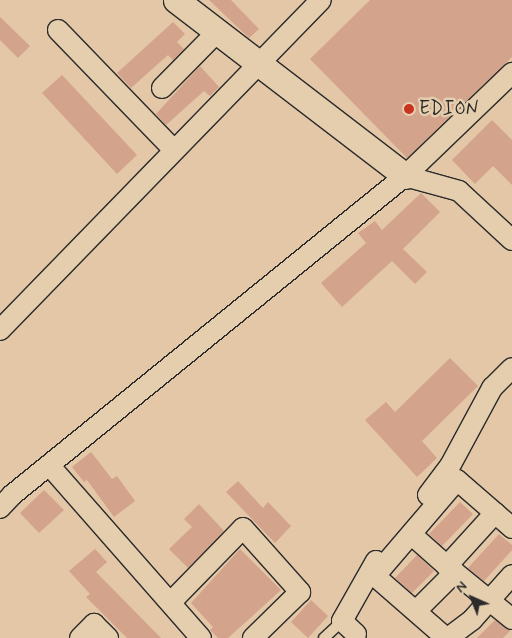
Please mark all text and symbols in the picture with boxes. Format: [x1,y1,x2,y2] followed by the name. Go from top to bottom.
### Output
[419,98,479,120] place label: EDION
[403,103,415,115] marker: EDION
[447,573,497,623] north arrow
[452,578,471,597] text: N

